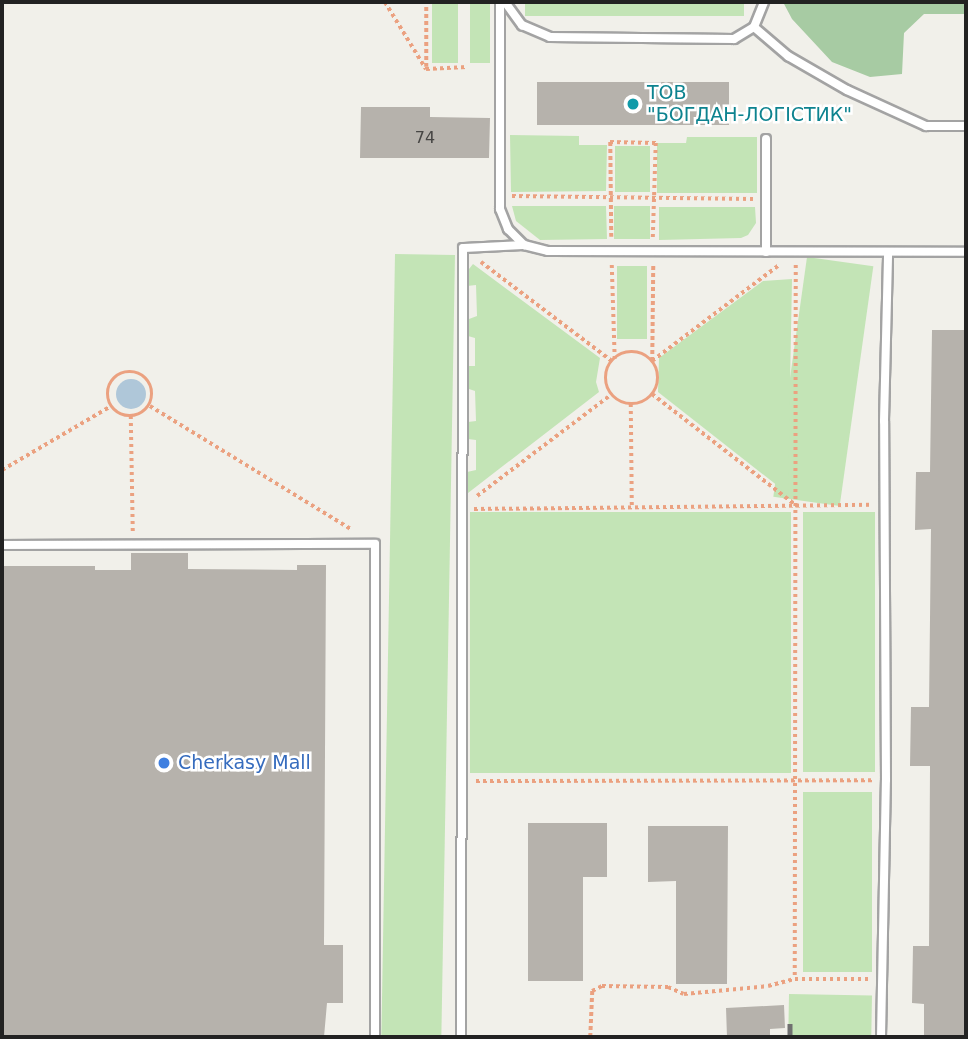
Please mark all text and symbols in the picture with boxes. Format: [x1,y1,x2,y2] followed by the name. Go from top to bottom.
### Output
[647,82,852,126] place label: ТОВ "БОГДАН-ЛОГІСТИК"
[625,96,641,112] marker: ТОВ "БОГДАН-ЛОГІСТИК"
[415,128,435,148] house number: 74
[178,752,311,774] place label: Cherkasy Mall
[156,755,172,771] marker: Cherkasy Mall

